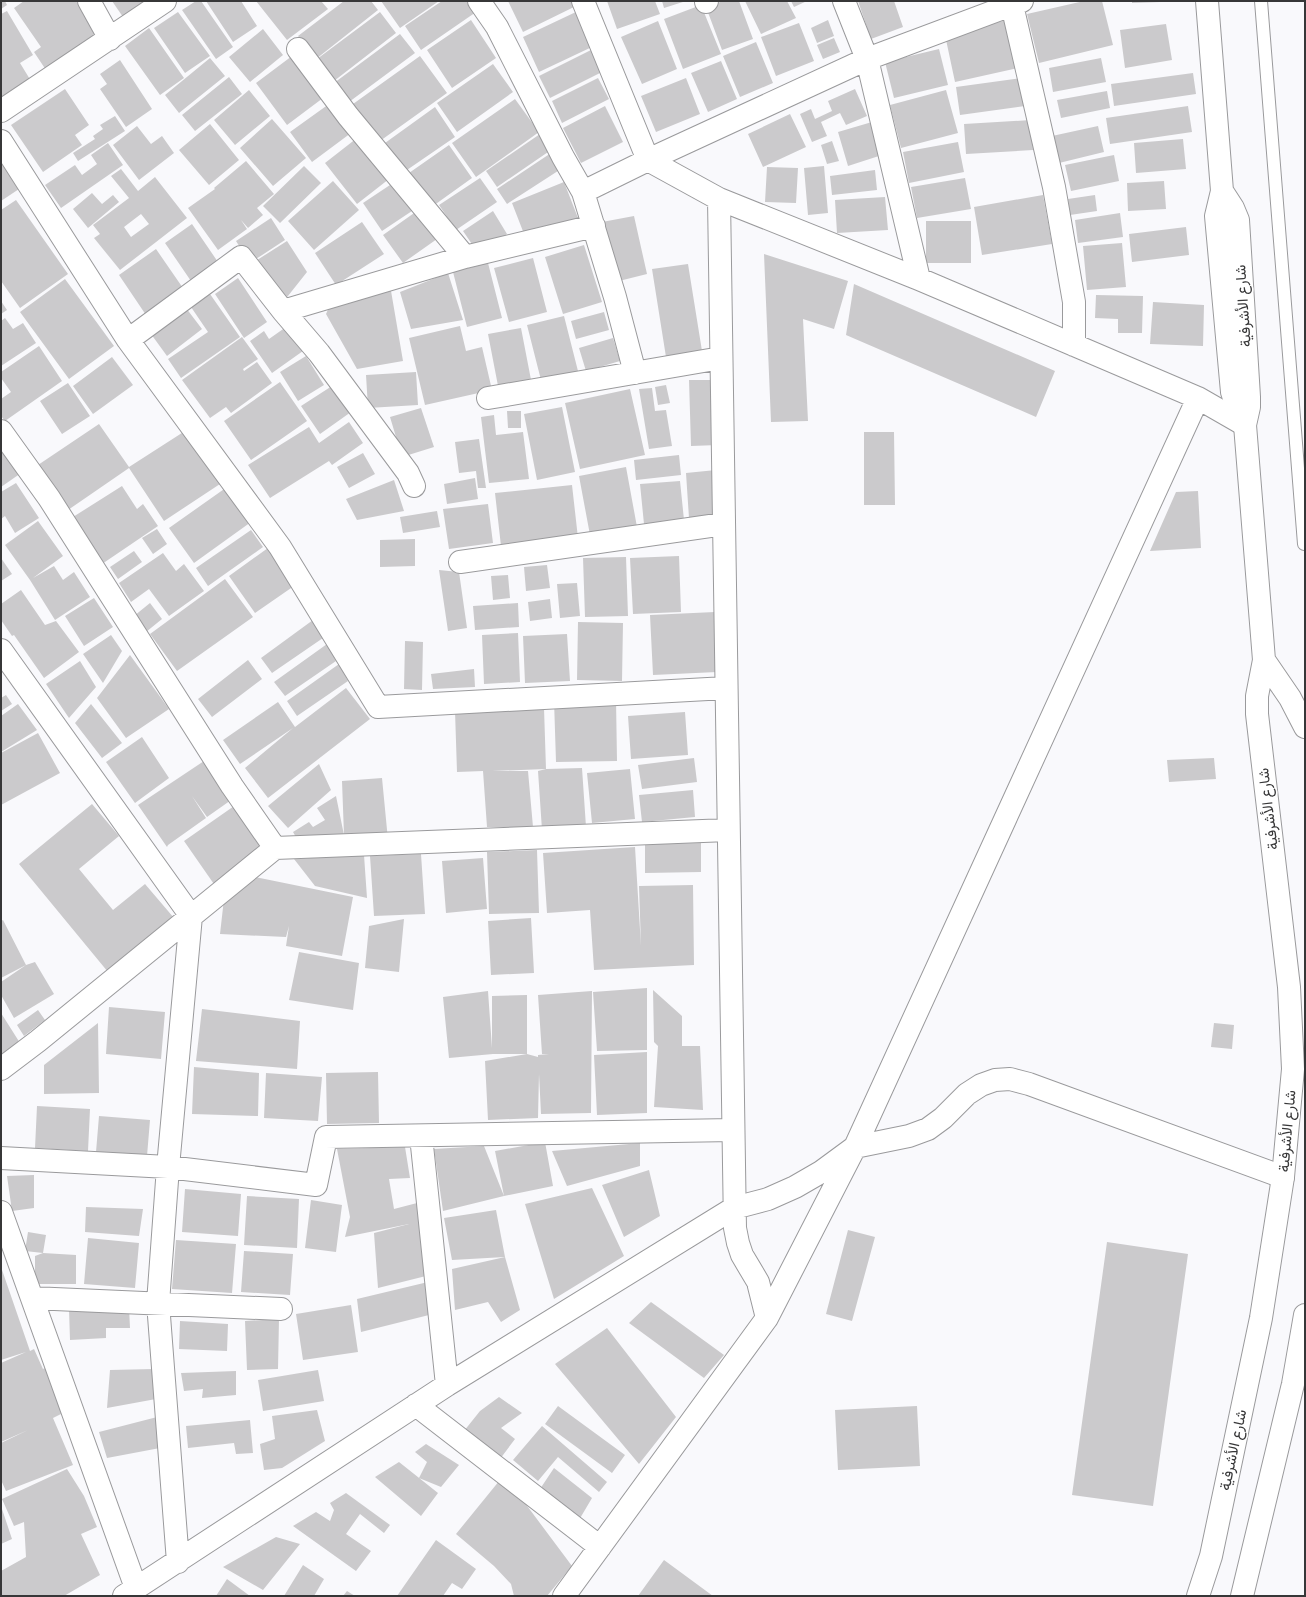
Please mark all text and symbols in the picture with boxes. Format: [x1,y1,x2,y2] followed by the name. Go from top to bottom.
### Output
[1231,264,1257,348] street label: شارع الأشرفية
[1254,767,1284,851] street label: شارع الأشرفية
[1274,1089,1302,1173] street label: شارع الأشرفية
[1216,1408,1252,1493] street label: شارع الأشرفية

